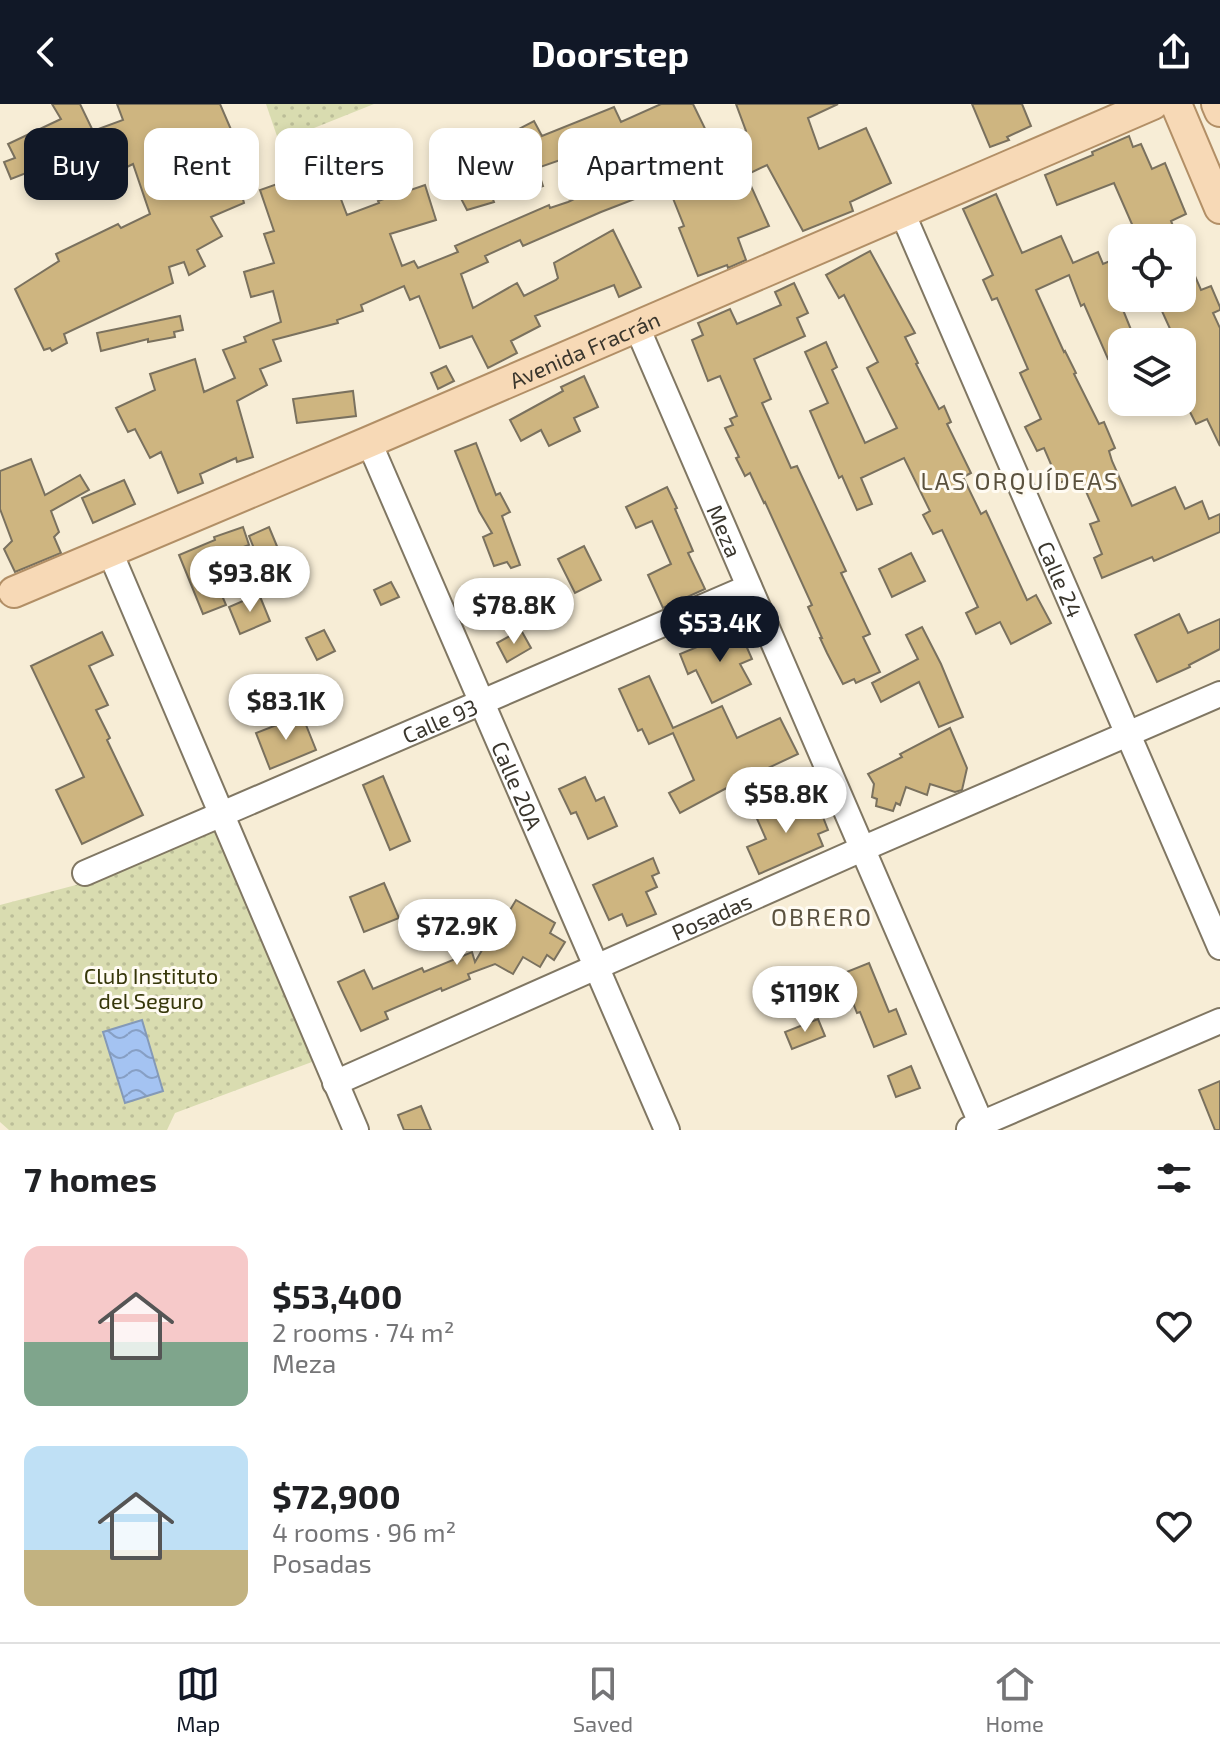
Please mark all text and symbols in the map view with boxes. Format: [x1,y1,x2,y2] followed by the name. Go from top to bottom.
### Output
[24,30,68,74] icon: back
[1152,30,1196,74] icon: share
[531,31,689,74] text: Doorstep
[24,128,128,200] chip: Buy
[144,128,259,200] chip: Rent
[275,128,413,200] chip: Filters
[429,128,542,200] chip: New
[558,128,752,200] chip: Apartment
[1108,224,1196,416] map controls
[1108,224,1196,312] button: locate
[505,305,664,393] street label: Avenida Fracrán
[1108,328,1196,416] button: layers
[920,466,1120,495] district label: LAS ORQUÍDEAS
[702,501,748,561] street label: Meza
[1033,537,1089,621] street label: Calle 24
[185,546,315,614] pin: $93.8K
[208,556,292,587] text: $93.8K
[449,578,579,646] pin: $78.8K
[472,588,556,619] text: $78.8K
[655,596,785,664] pin: $53.4K
[678,606,762,637] text: $53.4K
[221,674,351,742] pin: $83.1K
[247,684,325,715] text: $83.1K
[398,693,481,748] street label: Calle 93
[487,737,548,834] street label: Calle 20A
[721,767,851,835] pin: $58.8K
[744,777,828,808] text: $58.8K
[668,887,755,945] street label: Posadas
[392,899,522,967] pin: $72.9K
[771,902,873,931] district label: OBRERO
[416,909,498,940] text: $72.9K
[84,962,218,1013] park label: Club Instituto del Seguro
[749,966,861,1034] pin: $119K
[770,976,840,1007] text: $119K
[1152,1156,1196,1200] icon: filters
[24,1158,157,1199] text: 7 homes
[272,1275,402,1316] text: $53,400
[88,1278,184,1374] icon: home
[1152,1304,1196,1348] icon: heart
[272,1316,454,1347] text: 2 rooms · 74 m²
[272,1347,336,1378] text: Meza
[272,1475,401,1516] text: $72,900
[88,1478,184,1574] icon: home
[1152,1504,1196,1548] icon: heart
[272,1516,456,1547] text: 4 rooms · 96 m²
[272,1547,372,1578] text: Posadas
[176,1662,220,1736] tab: Map
[573,1662,633,1736] tab: Saved
[985,1662,1044,1736] tab: Home

